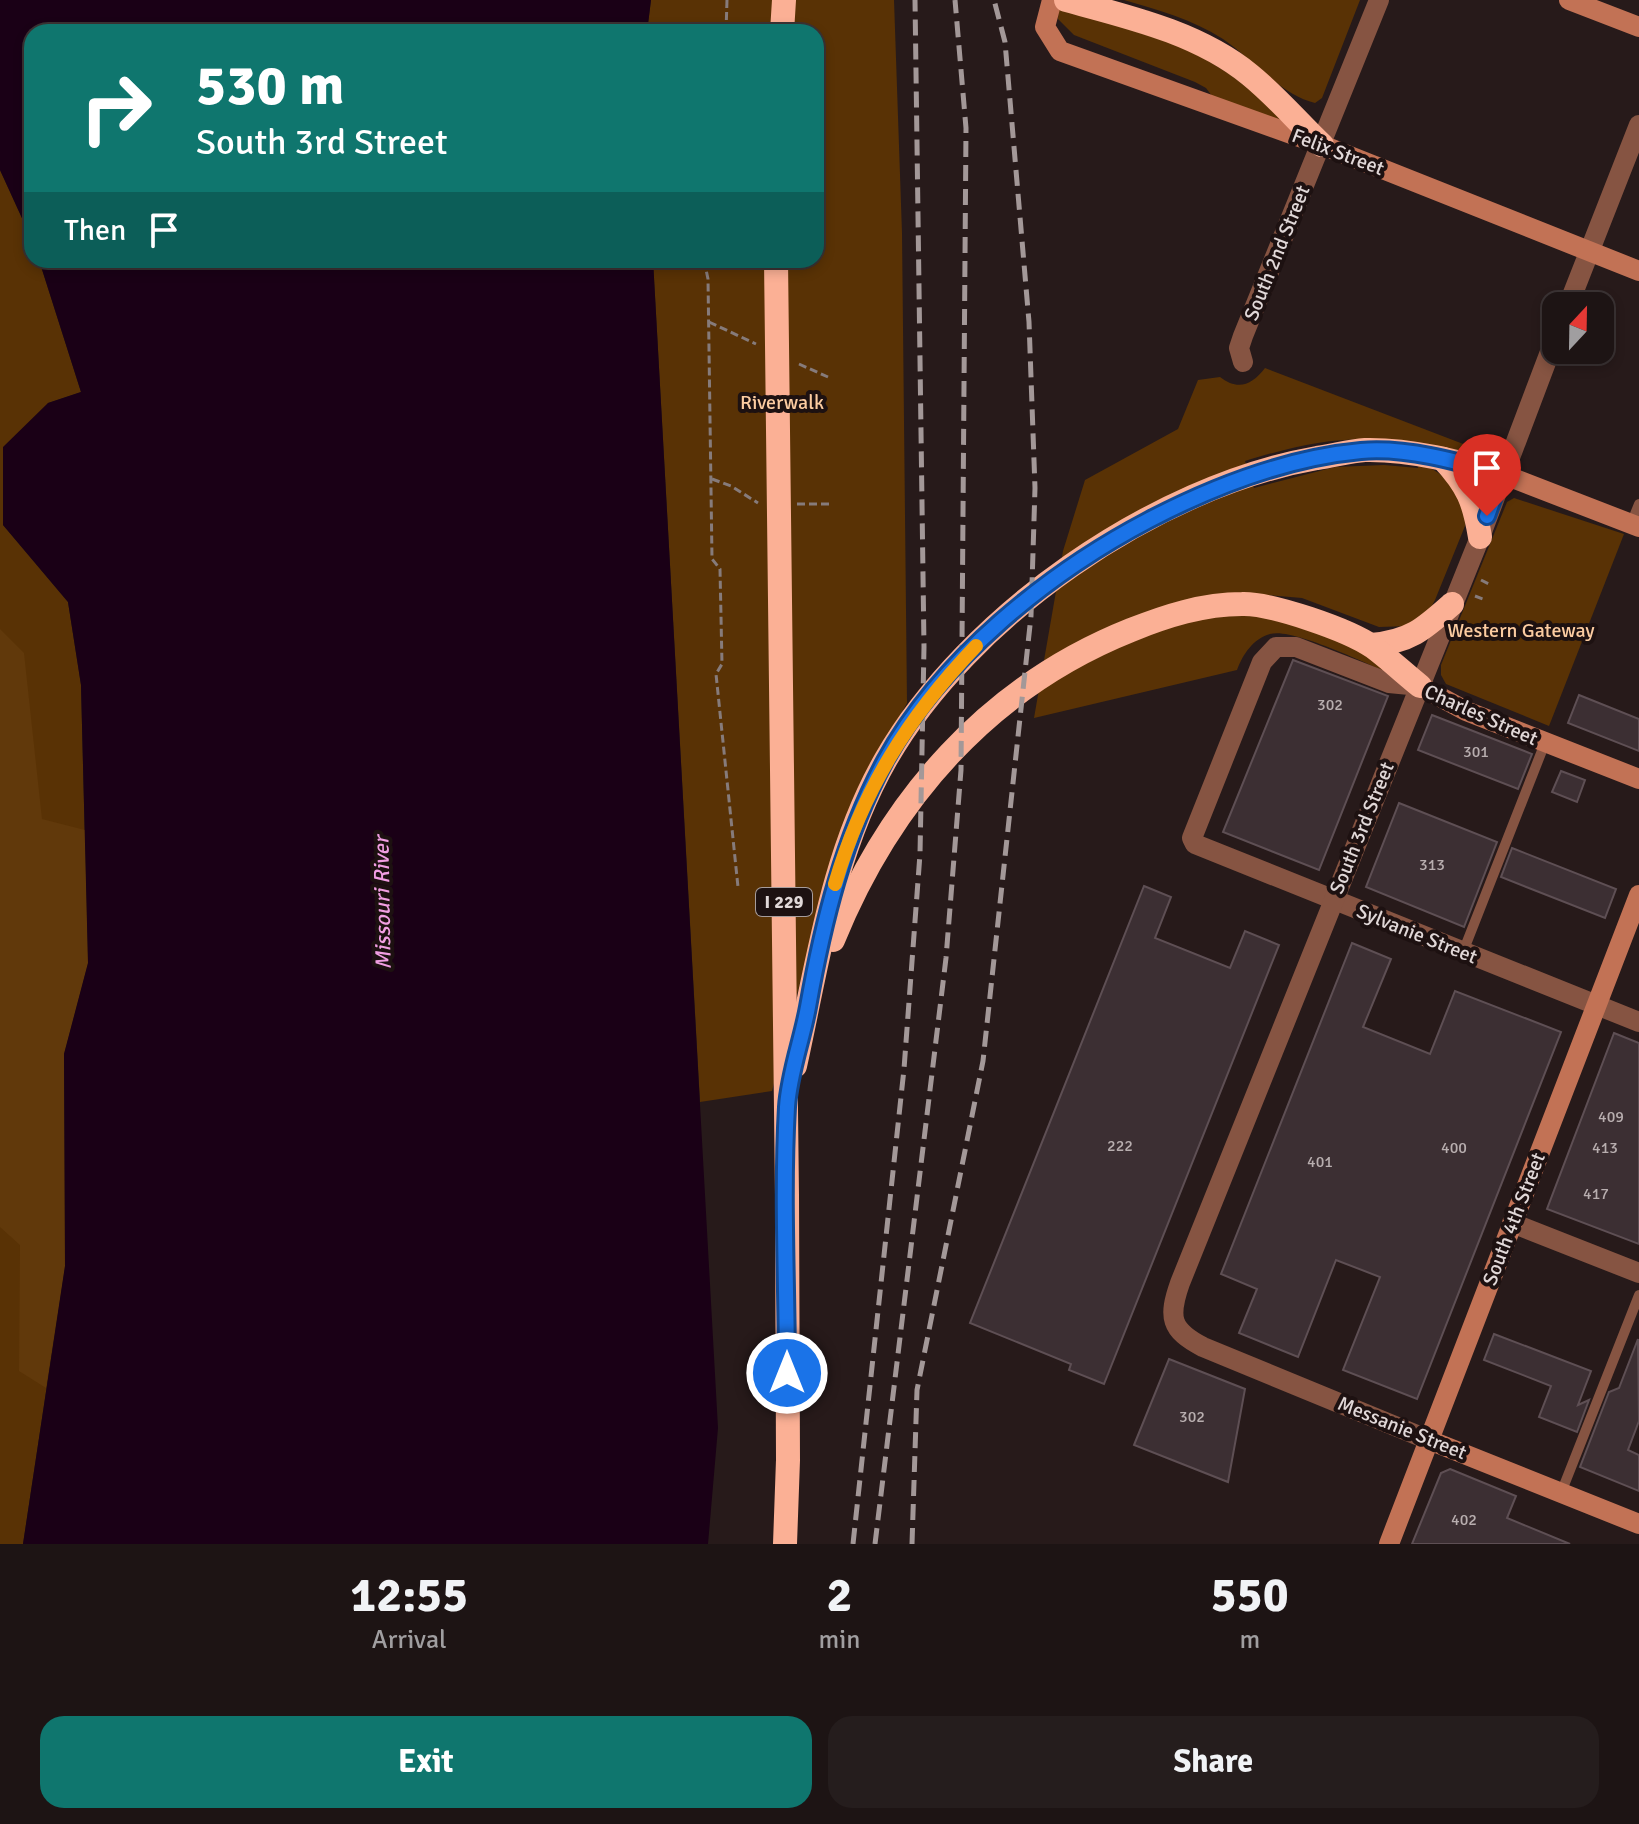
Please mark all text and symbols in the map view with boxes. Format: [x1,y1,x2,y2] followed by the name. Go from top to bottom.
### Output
[196,51,344,120] text: 530 m
[64,56,168,160] icon: right
[196,120,448,165] text: South 3rd Street
[1288,123,1388,181] street label: Felix Street
[1239,182,1315,324] street label: South 2nd Street
[142,208,186,252] icon: arrive
[64,212,126,249] text: Then
[1542,292,1614,364] north arrow
[1542,292,1614,364] map controls
[740,390,824,415] park label: Riverwalk
[1453,434,1521,516] pin
[1465,446,1509,490] icon: arrive
[1447,618,1595,643] park label: Western Gateway
[1420,679,1542,751] street label: Charles Street
[1317,695,1343,715] house number: 302
[1463,742,1489,762] house number: 301
[1324,758,1400,898] street label: South 3rd Street
[367,833,397,970] water label: Missouri River
[1419,855,1445,875] house number: 313
[756,888,812,916] road number: I 229
[1353,898,1481,970] street label: Sylvanie Street
[1598,1107,1624,1127] house number: 409
[1107,1136,1133,1156] house number: 222
[1441,1138,1467,1158] house number: 400
[1592,1138,1618,1158] house number: 413
[1477,1149,1551,1289] street label: South 4th Street
[1307,1152,1333,1172] house number: 401
[1583,1184,1609,1204] house number: 417
[745,1331,829,1415] position arrow
[1334,1391,1470,1465] street label: Messanie Street
[1179,1407,1205,1427] house number: 302
[1451,1510,1477,1530] house number: 402
[350,1566,468,1625] text: 12:55
[827,1566,852,1625] text: 2
[1211,1566,1289,1625] text: 550
[372,1624,447,1656] text: Arrival
[819,1624,861,1656] text: min
[1239,1624,1260,1656] text: m
[40,1716,812,1808] button: Exit
[828,1716,1599,1808] button: Share

